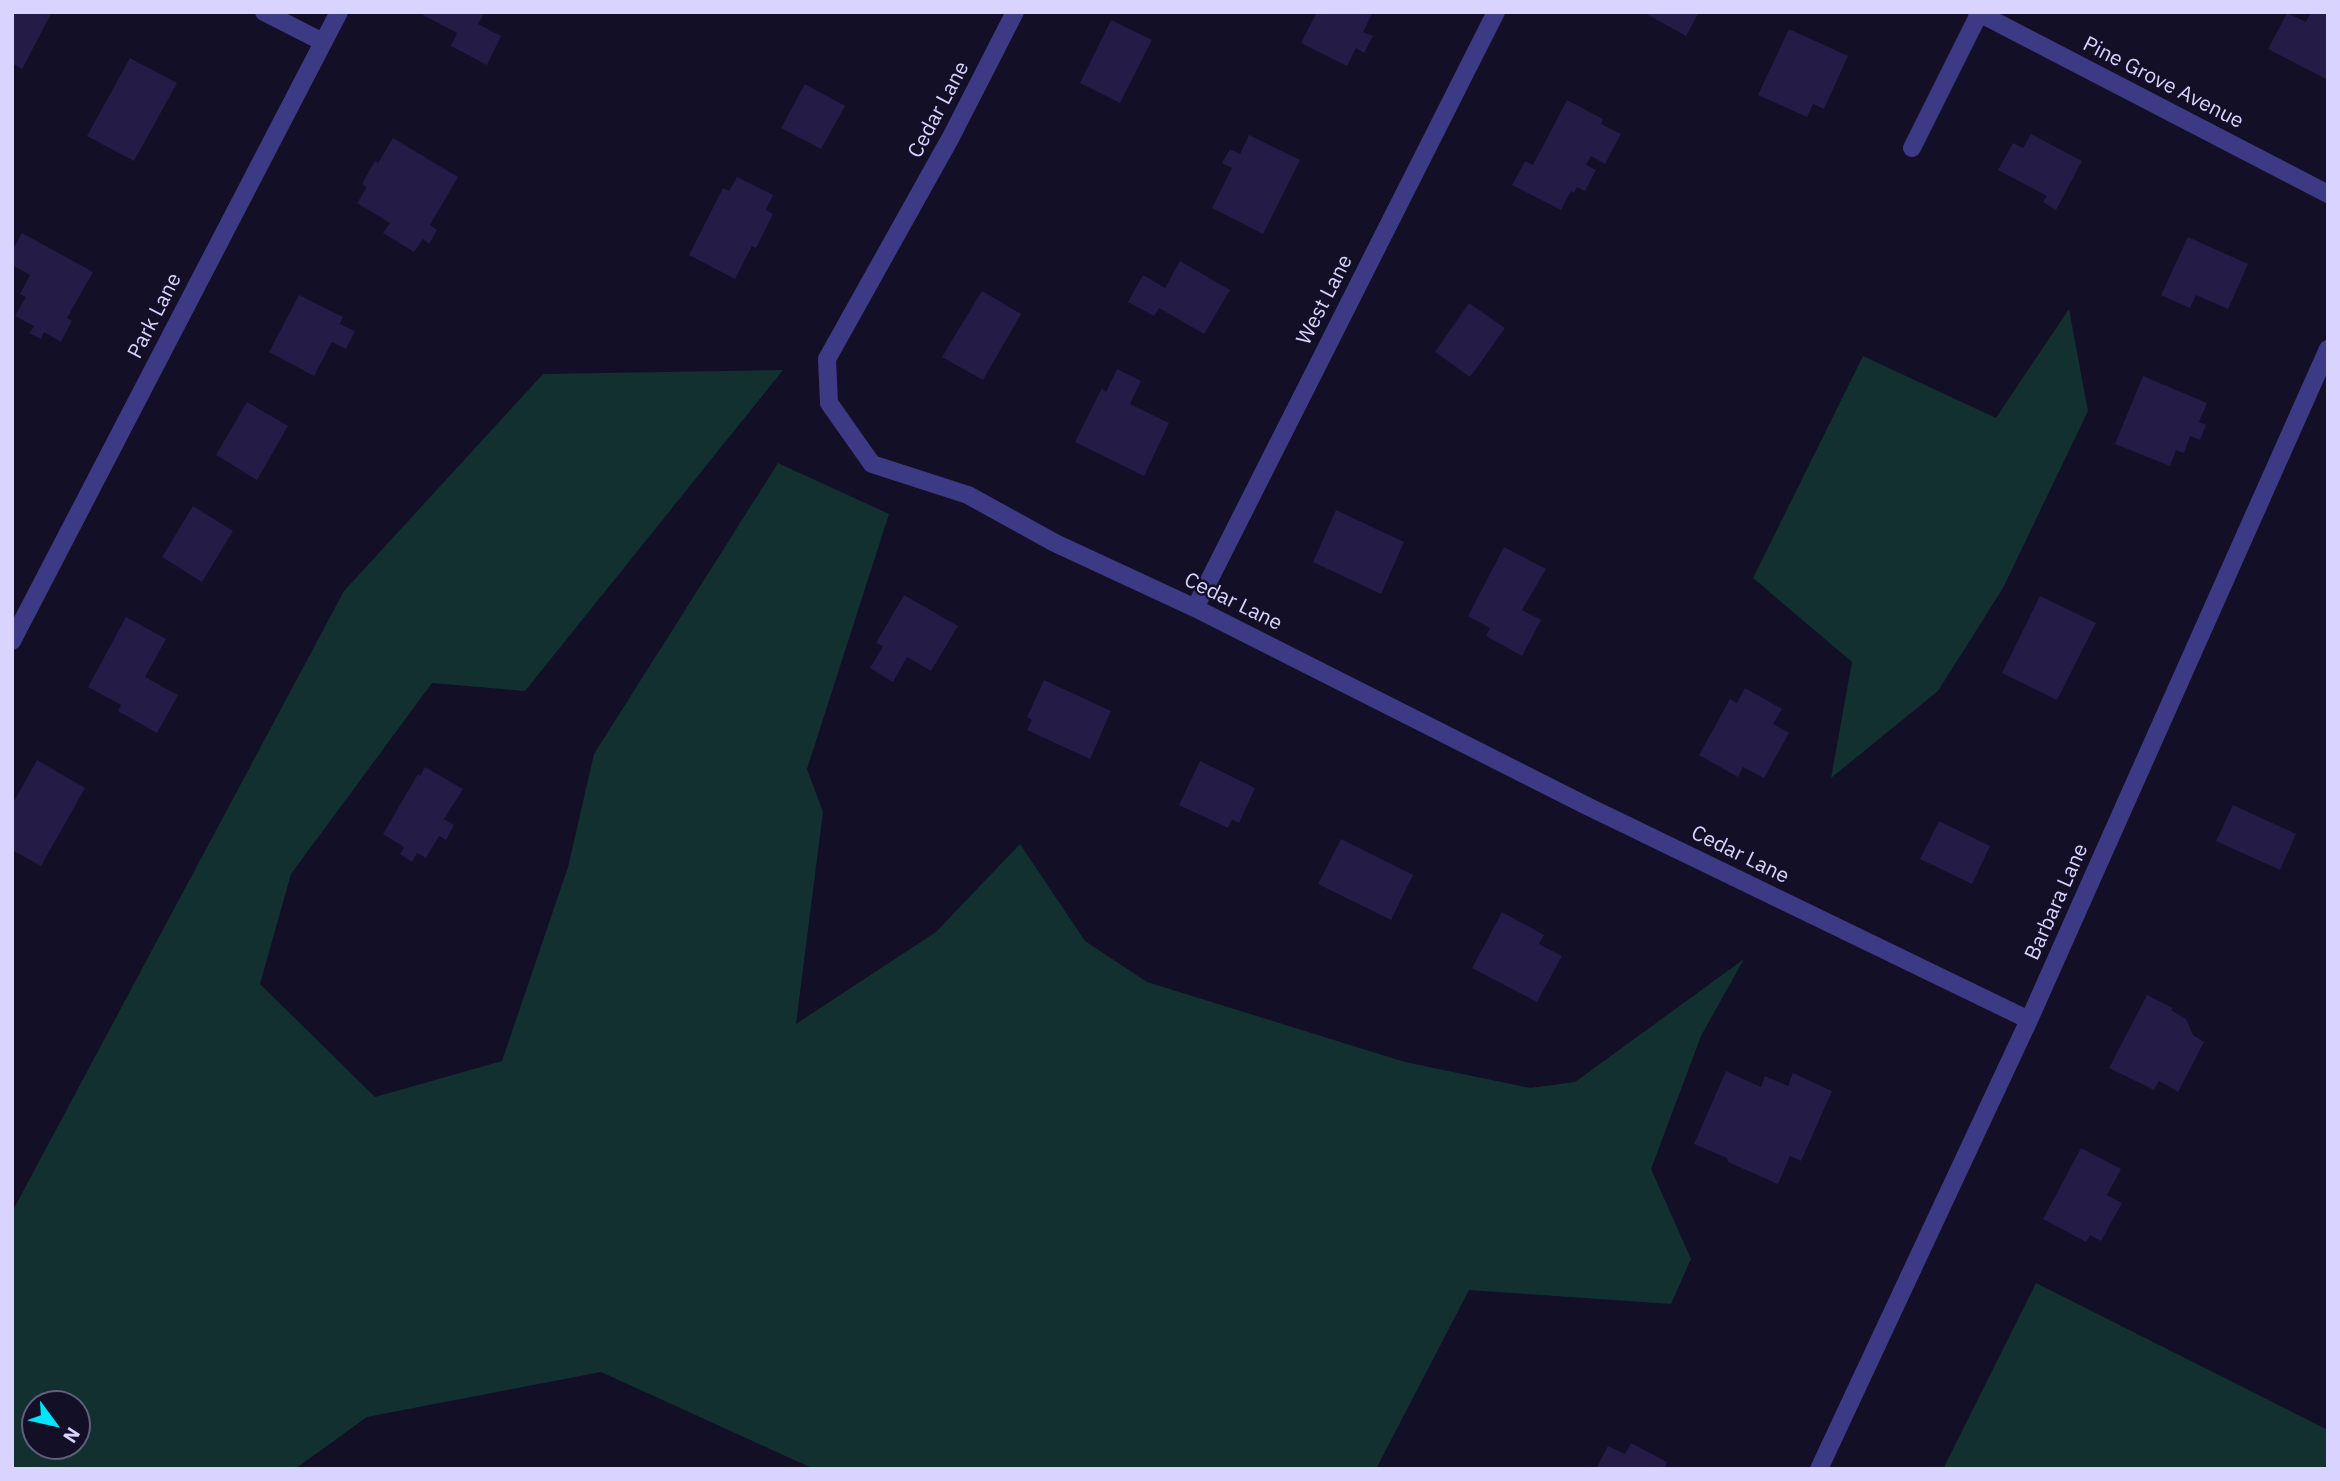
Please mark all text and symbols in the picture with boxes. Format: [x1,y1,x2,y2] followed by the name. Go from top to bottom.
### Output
[2078,32,2248,134] street label: Pine Grove Avenue
[903,57,975,163] street label: Cedar Lane
[1292,251,1358,349] street label: West Lane
[123,269,187,363] street label: Park Lane
[1180,567,1286,637] street label: Cedar Lane
[1687,820,1793,890] street label: Cedar Lane
[2020,840,2094,964] street label: Barbara Lane
[21,1390,91,1460] north arrow
[58,1423,86,1448] text: N

